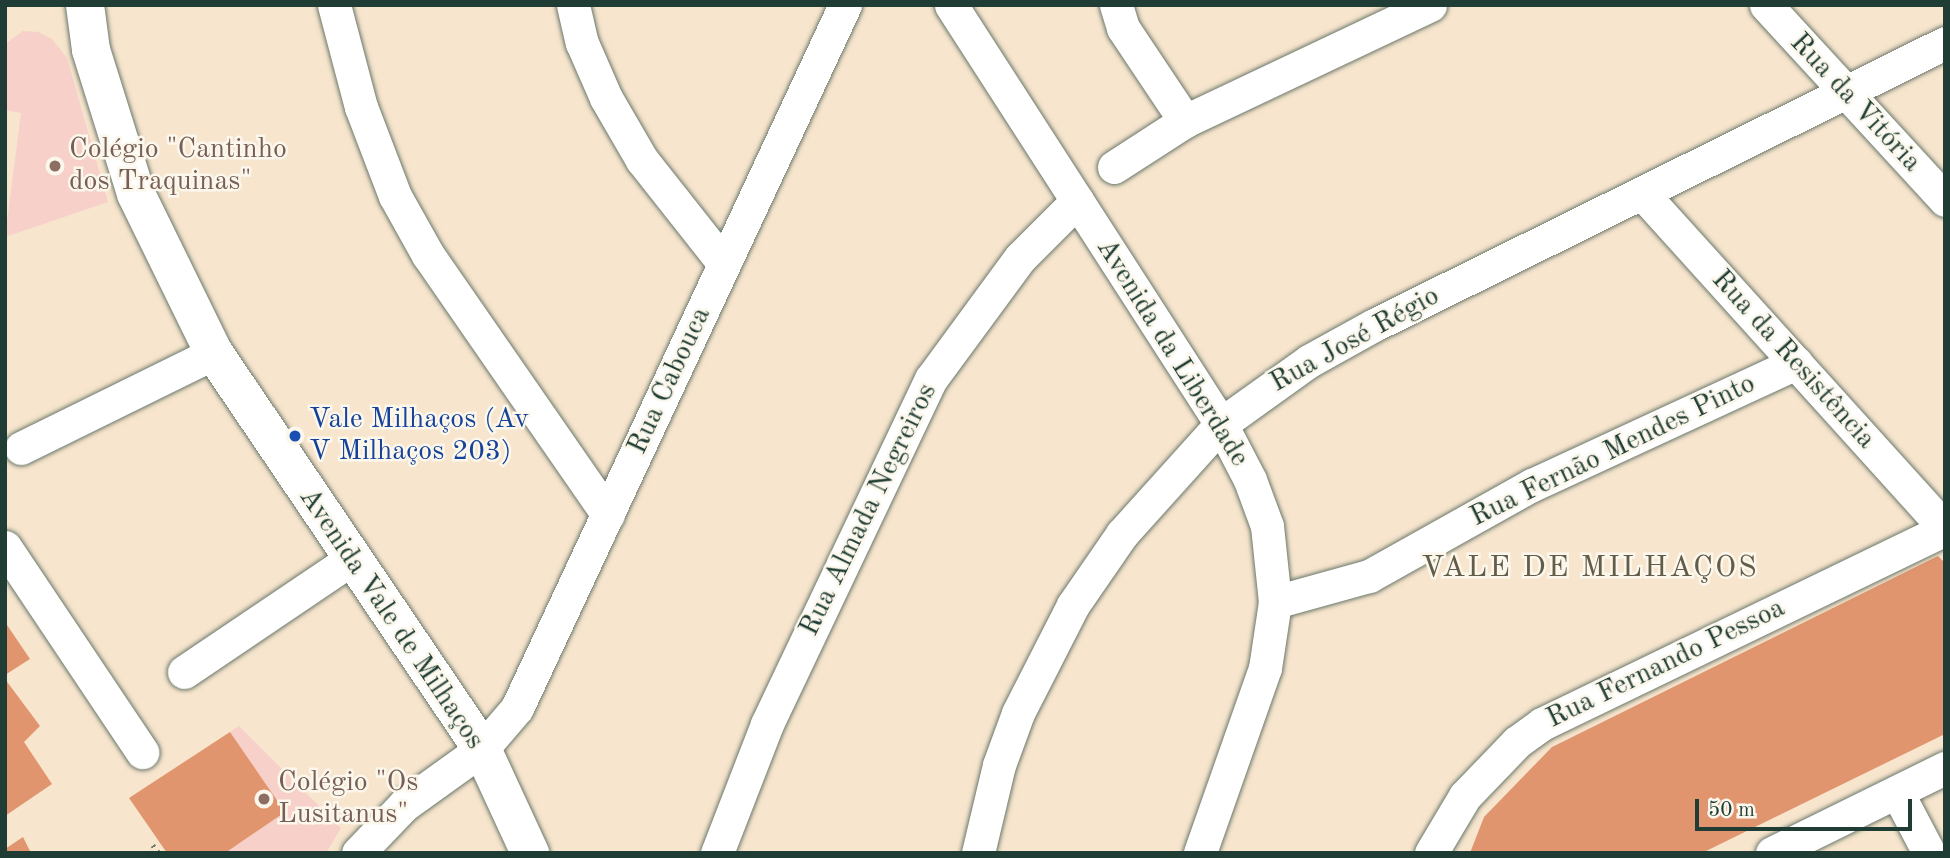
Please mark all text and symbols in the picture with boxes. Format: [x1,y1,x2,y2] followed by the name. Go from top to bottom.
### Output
[1782,27,1928,179] street label: Rua da Vitória
[69,133,287,199] place label: Colégio "Cantinho dos Traquinas"
[47,158,63,174] marker: Colégio "Cantinho dos Traquinas"
[1088,233,1256,473] street label: Avenida da Liberdade
[1704,264,1882,456] street label: Rua da Resistência
[1265,280,1445,400] street label: Rua José Régio
[621,302,719,460] street label: Rua Cabouca
[1465,367,1761,535] street label: Rua Fernão Mendes Pinto
[793,378,945,642] street label: Rua Almada Negreiros
[309,403,529,469] place label: Vale Milhaços (Av V Milhaços 203)
[287,428,303,444] marker: Vale Milhaços (Av V Milhaços 203)
[291,482,491,756] street label: Avenida Vale de Milhaços
[1423,550,1757,586] district label: VALE DE MILHAÇOS
[1541,592,1791,736] street label: Rua Fernando Pessoa
[278,766,418,832] place label: Colégio "Os Lusitanus"
[1698,784,1915,828] scale bar
[256,791,272,807] marker: Colégio "Os Lusitanus"
[1708,800,1755,821] text: 50 m

